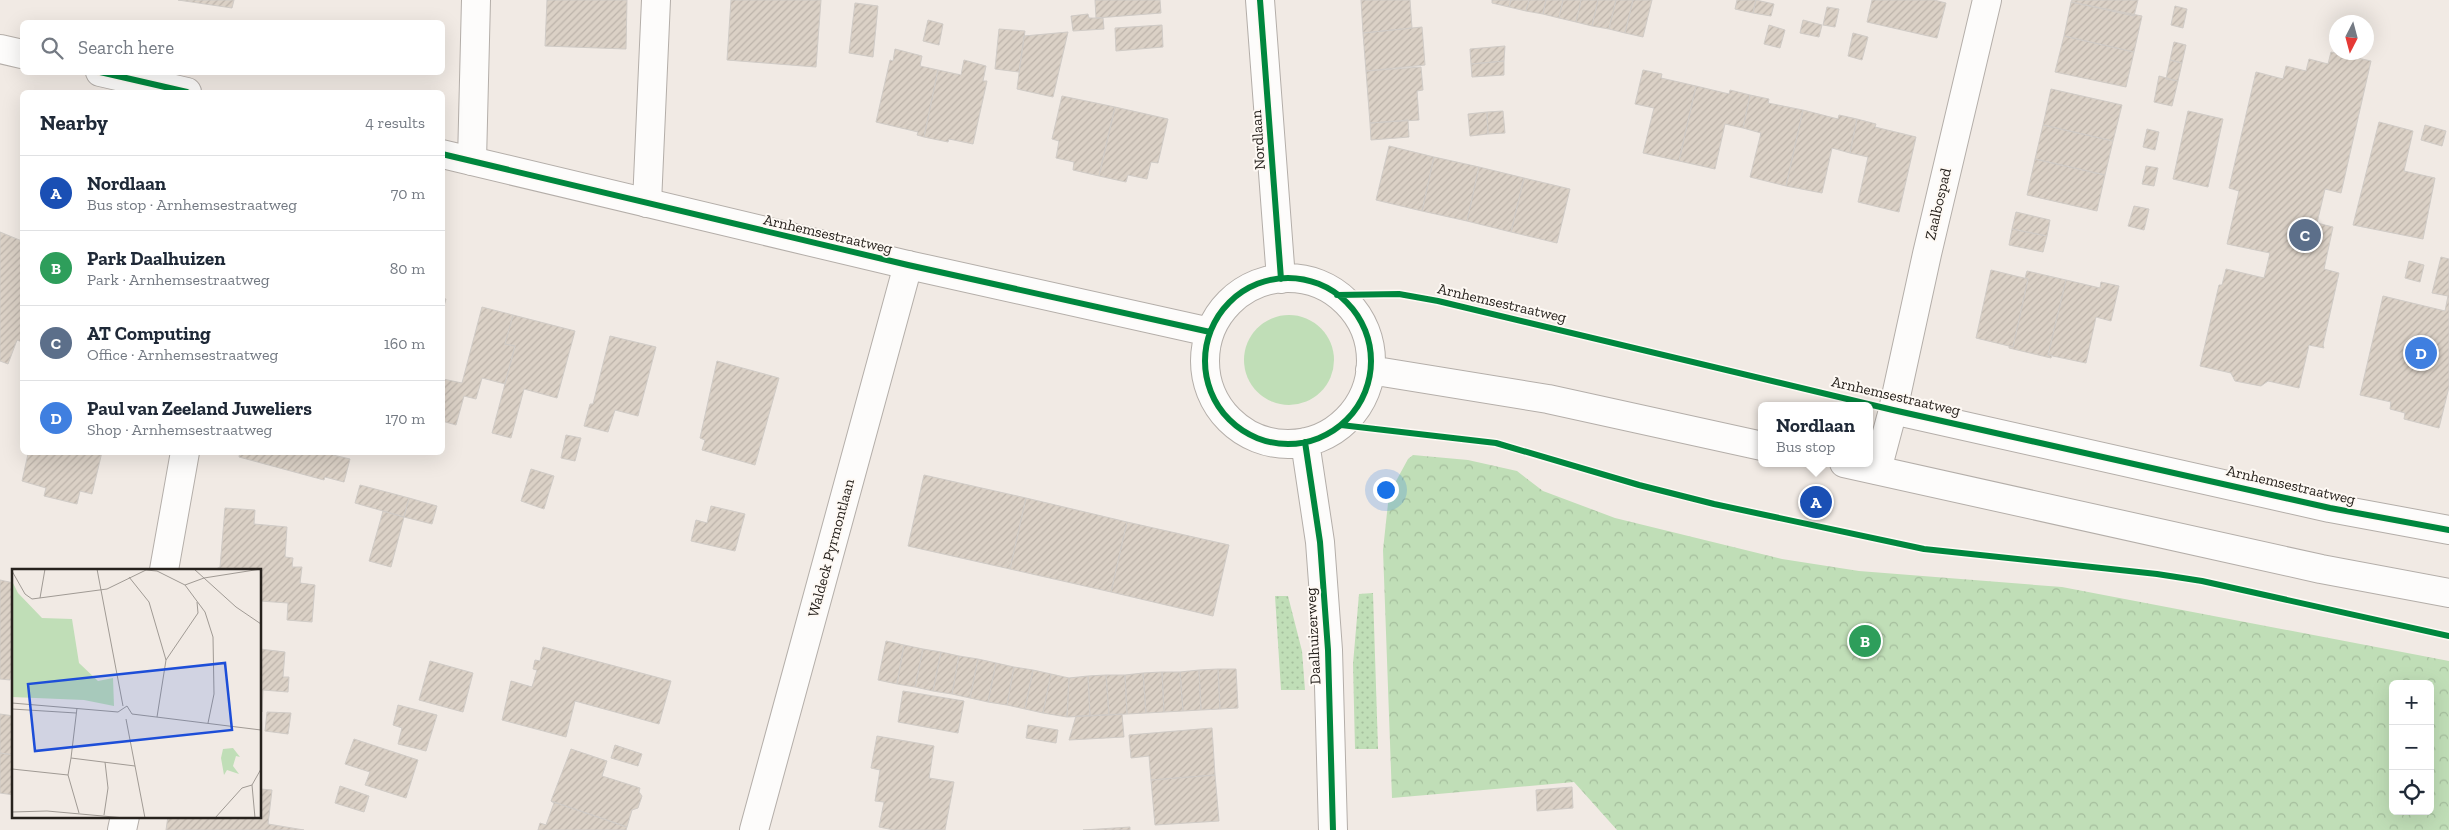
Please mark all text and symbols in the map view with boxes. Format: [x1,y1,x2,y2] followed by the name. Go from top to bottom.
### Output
[2329,15,2374,60] north arrow
[20,20,445,75] search box
[38,34,66,62] icon: search
[78,36,174,59] text: Search here
[1247,109,1269,171] street label: Nordlaan
[40,110,108,135] text: Nearby
[365,113,425,132] text: 4 results
[1921,166,1955,242] street label: Zaalbospad
[87,172,166,195] text: Nordlaan
[51,184,62,203] text: A
[391,184,425,203] text: 70 m
[87,195,297,214] text: Bus stop · Arnhemsestraatweg
[762,210,894,258] street label: Arnhemsestraatweg
[2289,216,2321,254] pin: C
[87,247,225,270] text: Park Daalhuizen
[51,259,61,278] text: B
[390,259,425,278] text: 80 m
[87,270,270,289] text: Park · Arnhemsestraatweg
[1436,279,1568,327] street label: Arnhemsestraatweg
[87,322,211,345] text: AT Computing
[51,334,61,353] text: C
[384,334,425,353] text: 160 m
[2405,334,2437,372] pin: D
[87,345,278,364] text: Office · Arnhemsestraatweg
[1830,372,1962,420] street label: Arnhemsestraatweg
[87,397,312,420] text: Paul van Zeeland Juweliers
[1758,402,1873,467] popup
[50,409,62,428] text: D
[385,409,425,428] text: 170 m
[1776,414,1855,437] text: Nordlaan
[87,420,272,439] text: Shop · Arnhemsestraatweg
[1776,437,1835,456] text: Bus stop
[2225,461,2357,509] street label: Arnhemsestraatweg
[804,476,858,619] street label: Waldeck Pyrmontlaan
[1373,477,1399,503] your location
[1800,483,1832,521] pin: A
[12,569,261,818] inset map
[1301,587,1325,685] street label: Daalhuizerweg
[1849,622,1881,660] pin: B
[2389,680,2434,815] map controls
[2389,680,2434,725] button: +
[2389,725,2434,770] button: −
[2389,770,2434,815] button: locate

